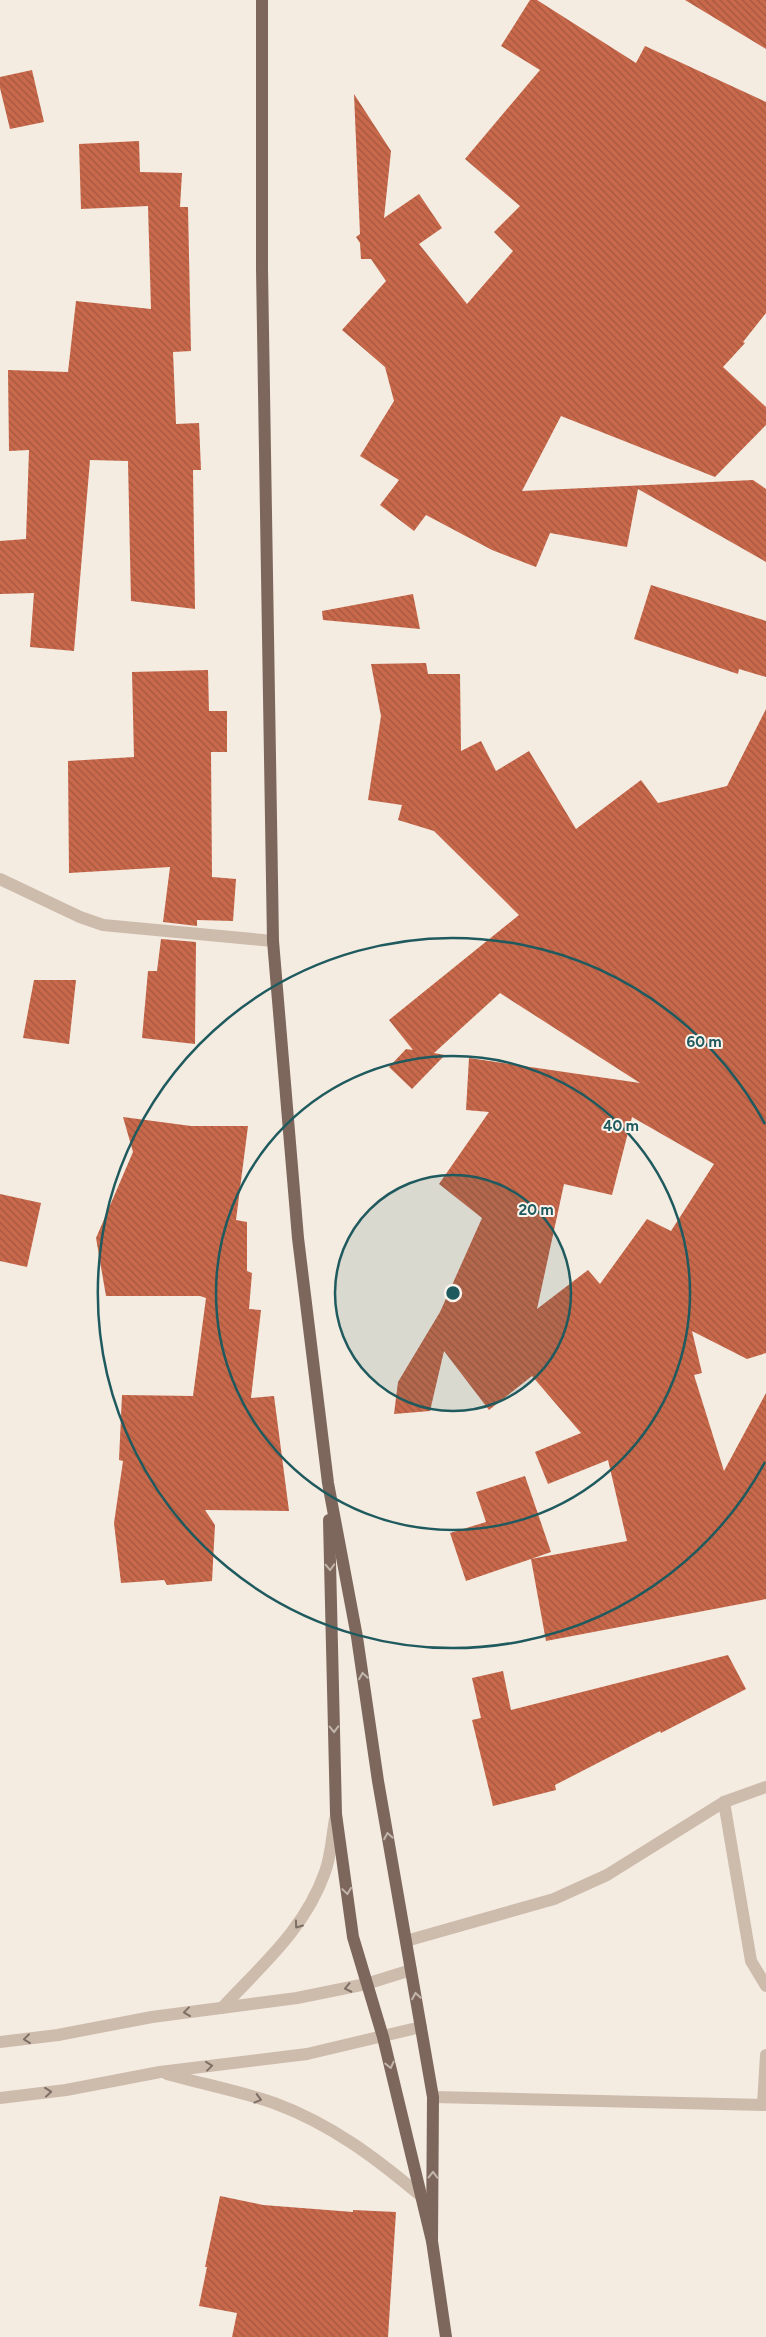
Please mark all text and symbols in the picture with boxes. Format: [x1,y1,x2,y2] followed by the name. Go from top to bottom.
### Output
[686,1033,722,1051] text: 60 m
[603,1117,639,1135] text: 40 m
[518,1201,554,1219] text: 20 m
[444,1284,462,1302] centre of rings
[325,1563,335,1571] one-way arrow
[358,1671,368,1680] one-way arrow
[329,1726,339,1733] one-way arrow
[383,1832,393,1841] one-way arrow
[341,1887,352,1895] one-way arrow
[295,1919,304,1929] one-way arrow
[343,1982,352,1993] one-way arrow
[411,1992,421,2001] one-way arrow
[183,2006,191,2017] one-way arrow
[23,2033,31,2044] one-way arrow
[205,2061,213,2072] one-way arrow
[384,2061,395,2070] one-way arrow
[45,2087,53,2098] one-way arrow
[253,2093,261,2103] one-way arrow
[428,2171,438,2178] one-way arrow

